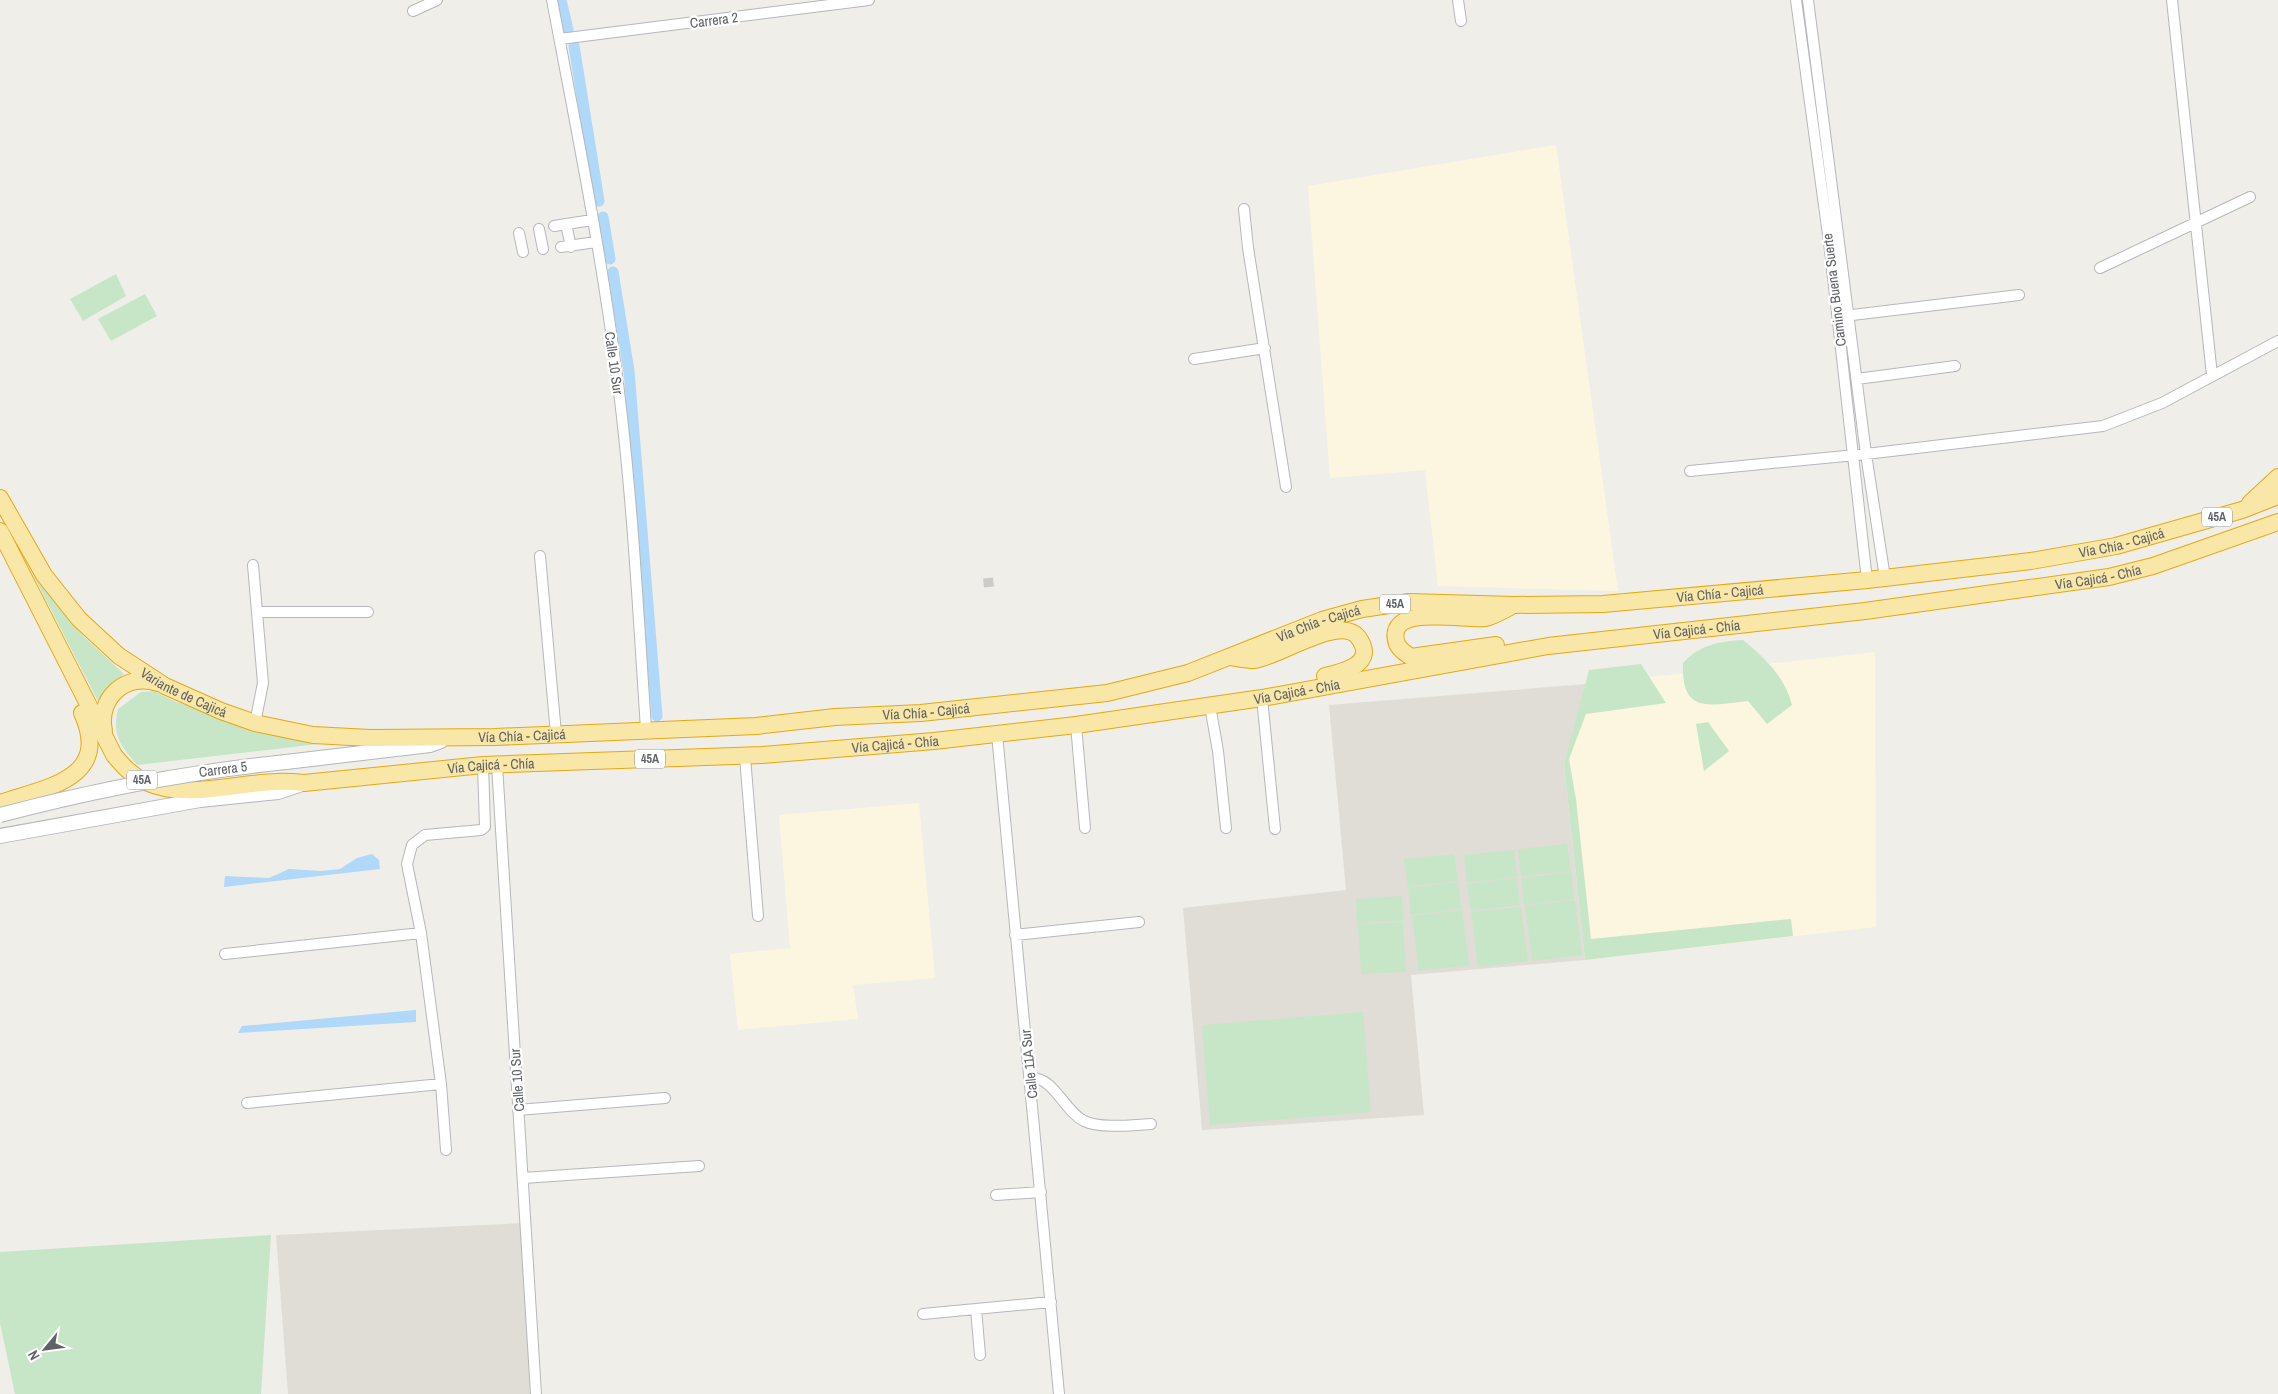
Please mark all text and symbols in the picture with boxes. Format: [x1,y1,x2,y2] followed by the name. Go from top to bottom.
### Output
[689,8,739,32] street label: Carrera 2
[1818,233,1850,347] street label: Camino Buena Suerte
[601,330,627,396] street label: Calle 10 Sur
[2202,508,2232,526] road number: 45A
[2077,524,2167,561] street label: Vía Chía - Cajicá
[2054,560,2144,593] street label: Vía Cajicá - Chía
[1676,580,1765,606] street label: Vía Chía - Cajicá
[1380,594,1410,614] road number: 45A
[1274,601,1363,646] street label: Vía Chía - Cajicá
[1652,616,1742,643] street label: Vía Cajicá - Chía
[137,663,230,722] street label: Variante de Cajicá
[1252,675,1342,708] street label: Vía Cajicá - Chía
[882,699,971,724] street label: Vía Chía - Cajicá
[478,725,567,746] street label: Vía Chía - Cajicá
[851,731,940,757] street label: Vía Cajicá - Chía
[635,750,665,769] road number: 45A
[446,754,535,778] street label: Vía Cajicá - Chía
[198,757,248,781] street label: Carrera 5
[127,770,157,790] road number: 45A
[1016,1028,1042,1099] street label: Calle 11A Sur
[506,1048,528,1112] street label: Calle 10 Sur
[20,1324,70,1374] north arrow
[24,1347,44,1363] text: N

